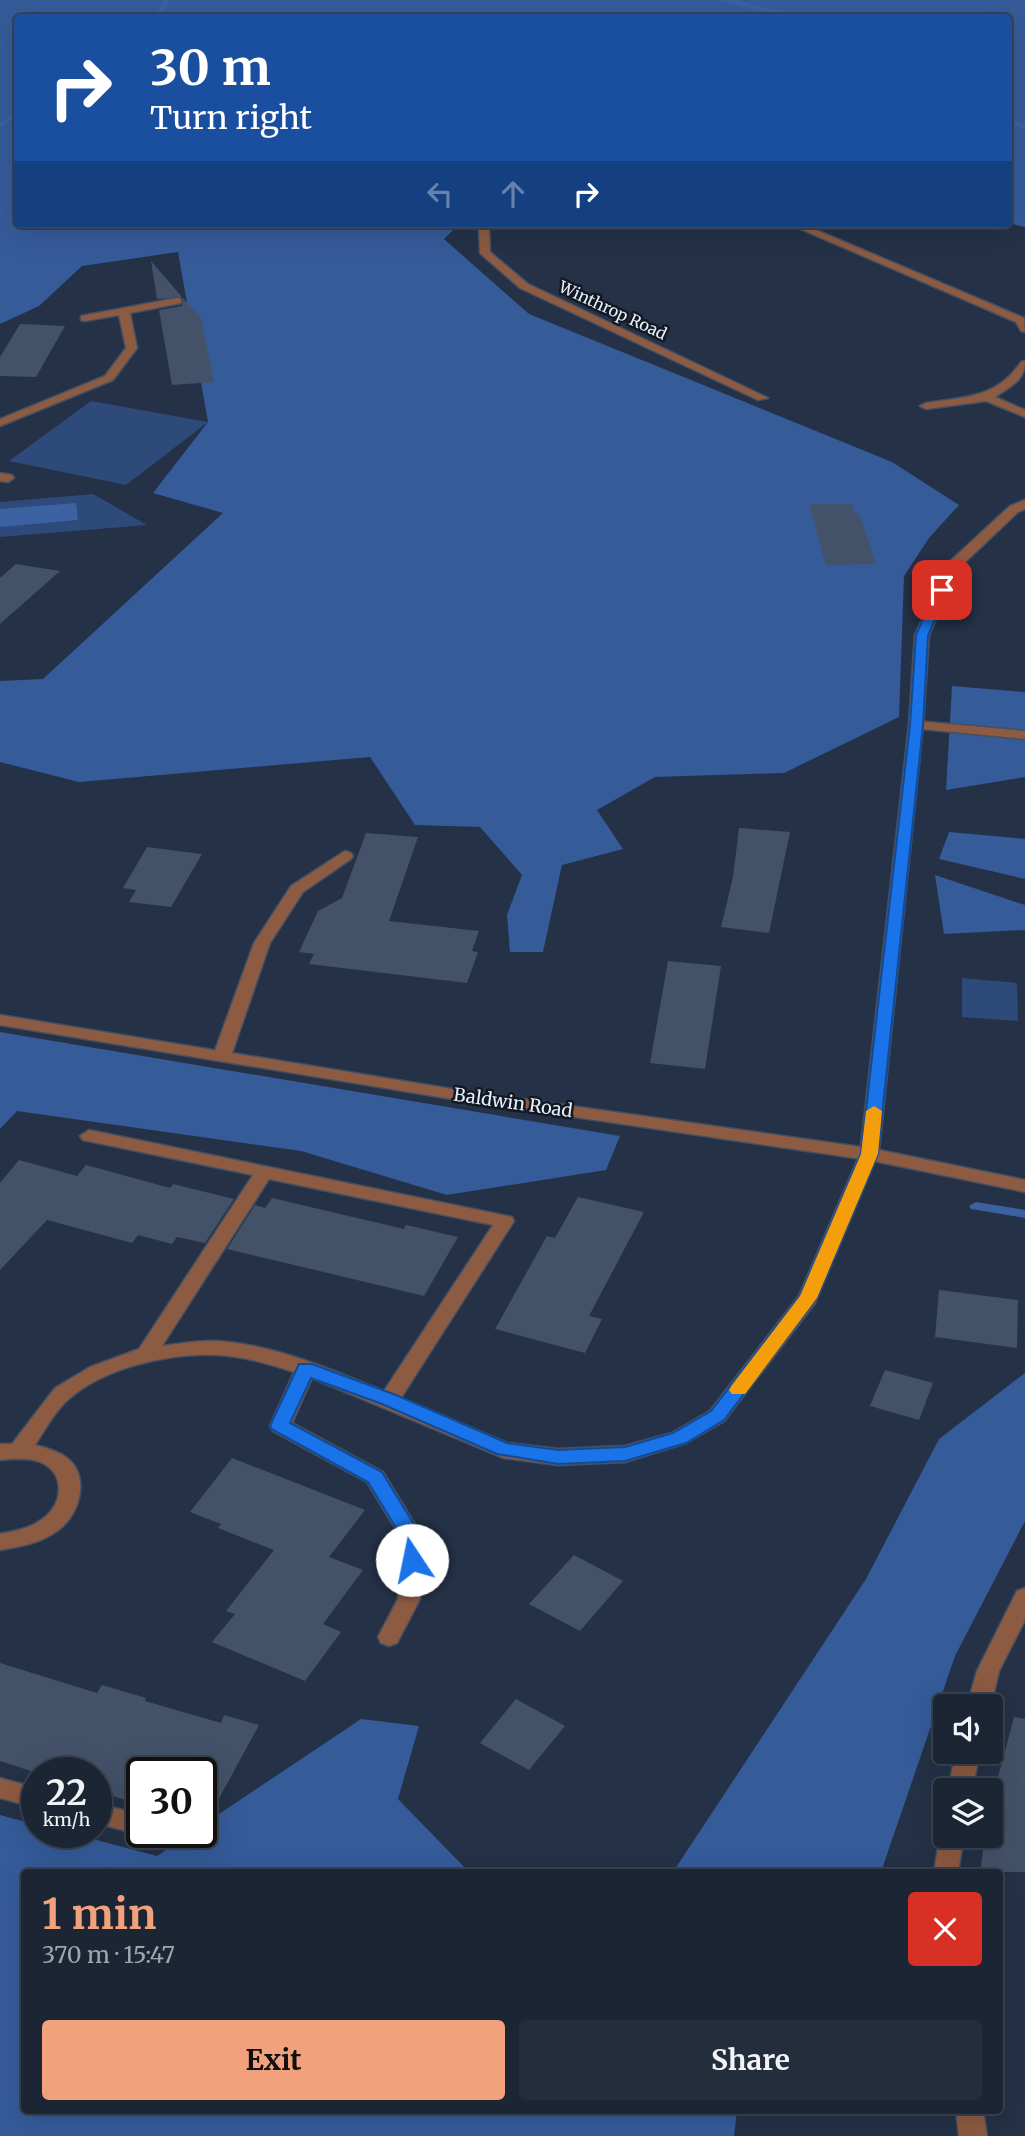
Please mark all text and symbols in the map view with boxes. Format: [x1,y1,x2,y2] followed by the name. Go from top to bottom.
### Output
[150,37,271,98] text: 30 m
[35,42,126,133] icon: right
[150,98,312,138] text: Turn right
[421,175,459,213] icon: left
[494,175,532,213] icon: ahead
[567,175,605,213] icon: right
[555,276,670,344] street label: Winthrop Road
[912,560,972,620] pin
[923,571,961,609] icon: arrive
[452,1083,574,1122] street label: Baldwin Road
[375,1523,449,1597] position arrow
[933,1694,1003,1848] map controls
[933,1694,1003,1764] button: sound
[126,1757,217,1848] speed limit sign: 30
[46,1771,87,1815] text: 22
[933,1778,1003,1848] button: layers
[43,1808,90,1831] text: km/h
[42,1888,156,1940] text: 1 min
[908,1892,982,1966] button: close
[42,1940,175,1969] text: 370 m · 15:47
[42,2020,505,2100] button: Exit
[519,2020,982,2100] button: Share

